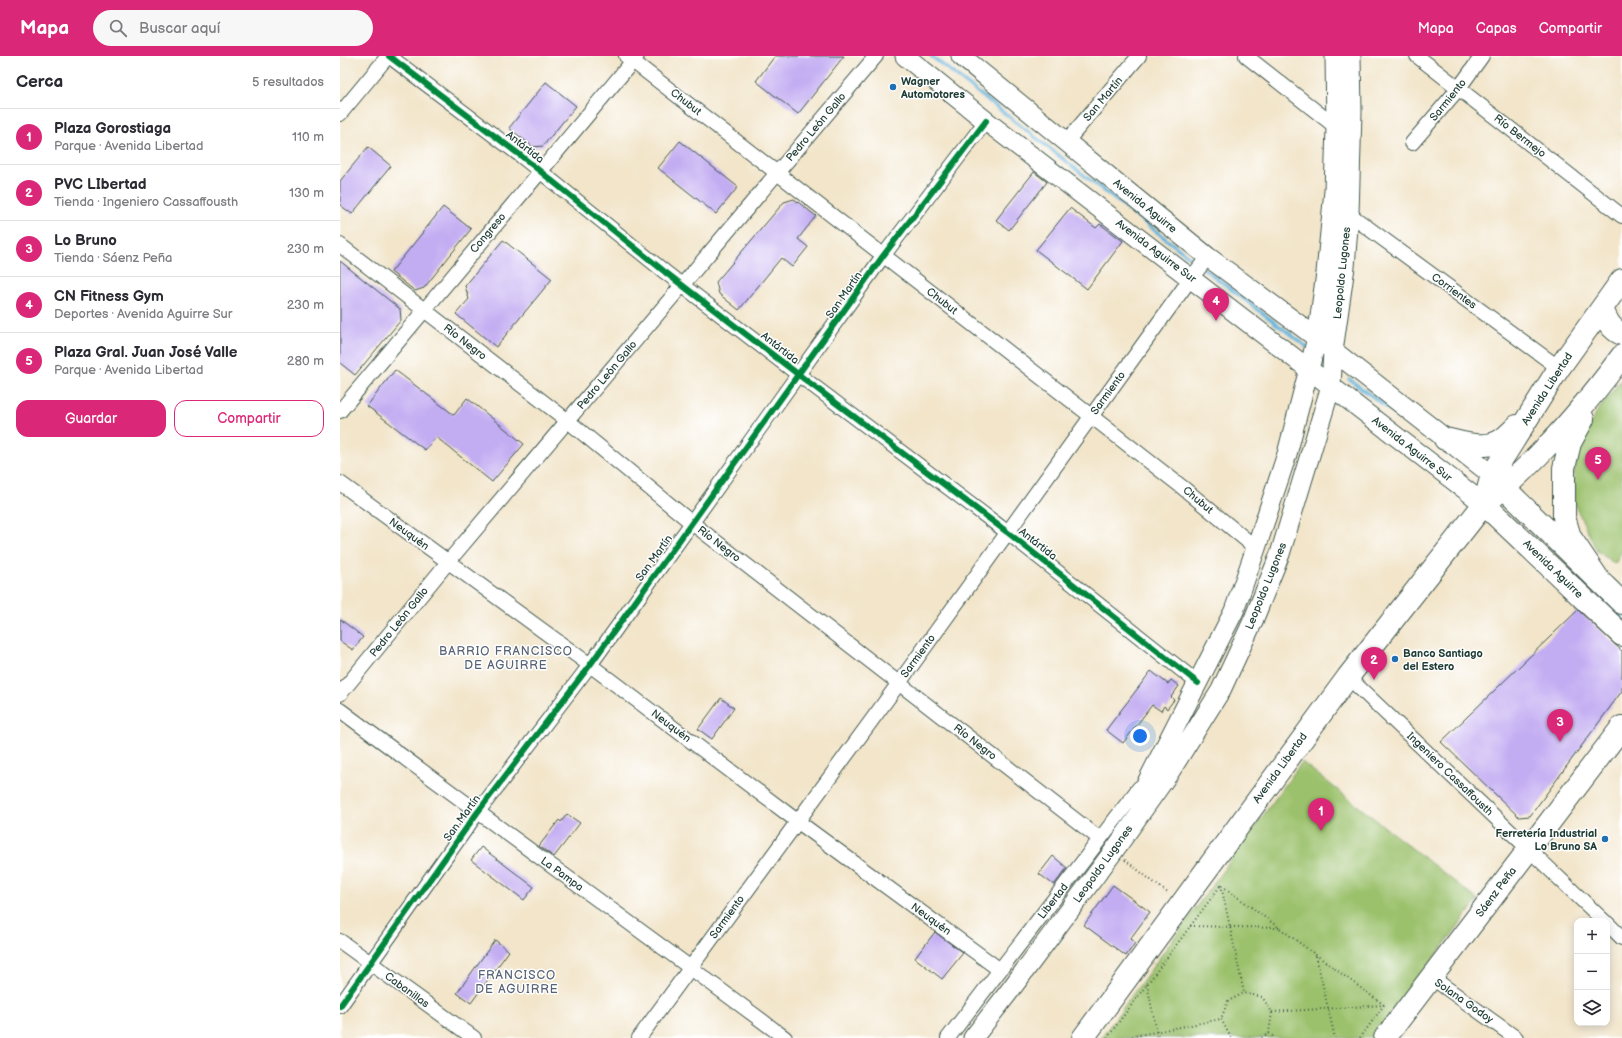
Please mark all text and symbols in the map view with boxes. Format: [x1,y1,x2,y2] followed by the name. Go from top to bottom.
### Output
[93,10,373,46] search box
[20,17,69,40] text: Mapa
[107,17,129,39] icon: search
[139,19,220,38] text: Buscar aquí
[1418,20,1454,37] text: Mapa
[1476,20,1517,37] text: Capas
[1539,20,1602,37] text: Compartir
[16,72,63,92] text: Cerca
[252,74,324,90] text: 5 resultados
[1081,74,1125,124] street label: San Martín
[900,75,965,101] place label: Wagner Automotores
[1427,76,1469,124] street label: Sarmiento
[888,82,898,92] marker: Wagner Automotores
[668,86,704,118] street label: Chubut
[783,90,849,164] street label: Pedro León Gallo
[1492,112,1548,160] street label: Río Bermejo
[54,119,171,138] text: Plaza Gorostiaga
[503,128,547,166] street label: Antártida
[26,129,32,145] text: 1
[292,129,324,145] text: 110 m
[54,138,203,154] text: Parque · Avenida Libertad
[54,175,147,194] text: PVC LIbertad
[1111,176,1180,236] street label: Avenida Aguirre
[25,185,33,201] text: 2
[289,185,324,201] text: 130 m
[54,194,238,210] text: Tienda · Ingeniero Cassaffousth
[467,210,509,256] street label: Congreso
[1113,216,1200,286] street label: Avenida Aguirre Sur
[1331,226,1353,320] street label: Leopoldo Lugones
[54,231,117,250] text: Lo Bruno
[25,241,33,257] text: 3
[287,241,324,257] text: 230 m
[54,250,172,266] text: Tienda · Sáenz Peña
[823,269,865,321] street label: San Martín
[1429,270,1479,312] street label: Corrientes
[924,285,960,317] street label: Chubut
[54,287,164,306] text: CN Fitness Gym
[1203,288,1229,321] pin: 4
[25,297,33,313] text: 4
[287,297,324,313] text: 230 m
[54,306,232,322] text: Deportes · Avenida Aguirre Sur
[441,321,489,363] street label: Río Negro
[758,329,802,367] street label: Antártida
[574,338,640,412] street label: Pedro León Gallo
[54,343,237,362] text: Plaza Gral. Juan José Valle
[1519,350,1575,428] street label: Avenida Libertad
[25,353,33,369] text: 5
[287,353,324,369] text: 280 m
[54,362,203,378] text: Parque · Avenida Libertad
[1088,369,1128,417] street label: Sarmiento
[16,400,166,437] button: Guardar
[174,400,324,437] button: Compartir
[1370,414,1455,485] street label: Avenida Aguirre Sur
[1585,447,1611,480] pin: 5
[1180,484,1216,517] street label: Chubut
[386,515,432,553] street label: Neuquén
[695,523,743,565] street label: Río Negro
[1016,525,1060,563] street label: Antártida
[633,532,675,584] street label: San Martín
[1520,537,1586,601] street label: Avenida Aguirre
[1243,540,1290,631] street label: Leopoldo Lugones
[367,585,431,659] street label: Pedro León Gallo
[898,632,938,680] street label: Sarmiento
[439,644,573,673] district label: BARRIO FRANCISCO DE AGUIRRE
[1361,647,1387,680] pin: 2
[1403,647,1483,673] place label: Banco Santiago del Estero
[1390,654,1400,664] marker: Banco Santiago del Estero
[649,707,693,745] street label: Neuquén
[1547,709,1573,742] pin: 3
[951,721,999,763] street label: Río Negro
[1130,726,1150,746] your location
[1404,729,1496,819] street label: Ingeniero Cassaffousth
[1250,730,1310,806] street label: Avenida Libertad
[441,792,483,844] street label: San Martín
[1308,798,1334,831] pin: 1
[1071,822,1136,905] street label: Leopoldo Lugones
[1496,827,1597,853] place label: Ferretería Industrial Lo Bruno SA
[1600,834,1610,844] marker: Ferretería Industrial Lo Bruno SA
[538,854,586,894] street label: La Pampa
[1473,864,1519,920] street label: Sáenz Peña
[1035,881,1071,921] street label: Libertad
[707,893,747,941] street label: Sarmiento
[908,900,954,938] street label: Neuquén
[1574,918,1610,1026] map controls
[1574,918,1610,954] button: +
[1574,954,1610,990] button: −
[475,968,559,997] district label: FRANCISCO DE AGUIRRE
[382,970,432,1011] street label: Cabanillas
[1432,976,1496,1026] street label: Solana Godoy
[1574,990,1610,1026] button: layers

